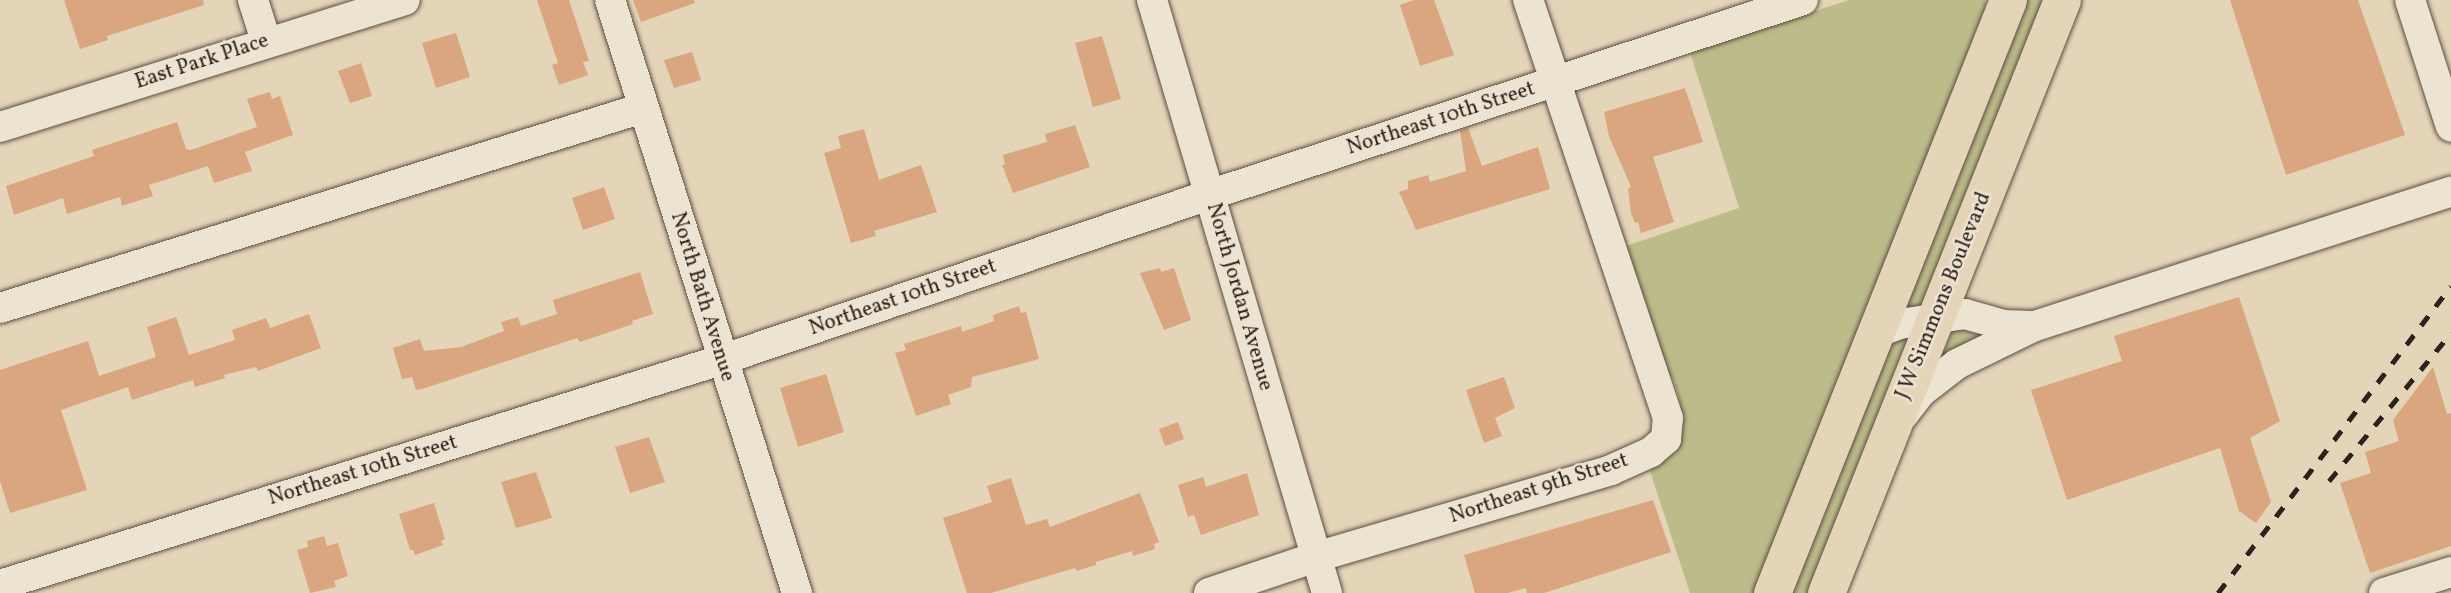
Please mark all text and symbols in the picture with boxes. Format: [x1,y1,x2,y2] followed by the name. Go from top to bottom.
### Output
[132,29,272,95] street label: East Park Place
[1344,77,1538,161] street label: Northeast 10th Street
[1891,188,1997,404] street label: J W Simmons Boulevard
[1200,200,1278,394] street label: North Jordan Avenue
[664,209,740,385] street label: North Bath Avenue
[806,254,1000,342] street label: Northeast 10th Street
[265,430,461,512] street label: Northeast 10th Street
[1446,448,1632,530] street label: Northeast 9th Street

